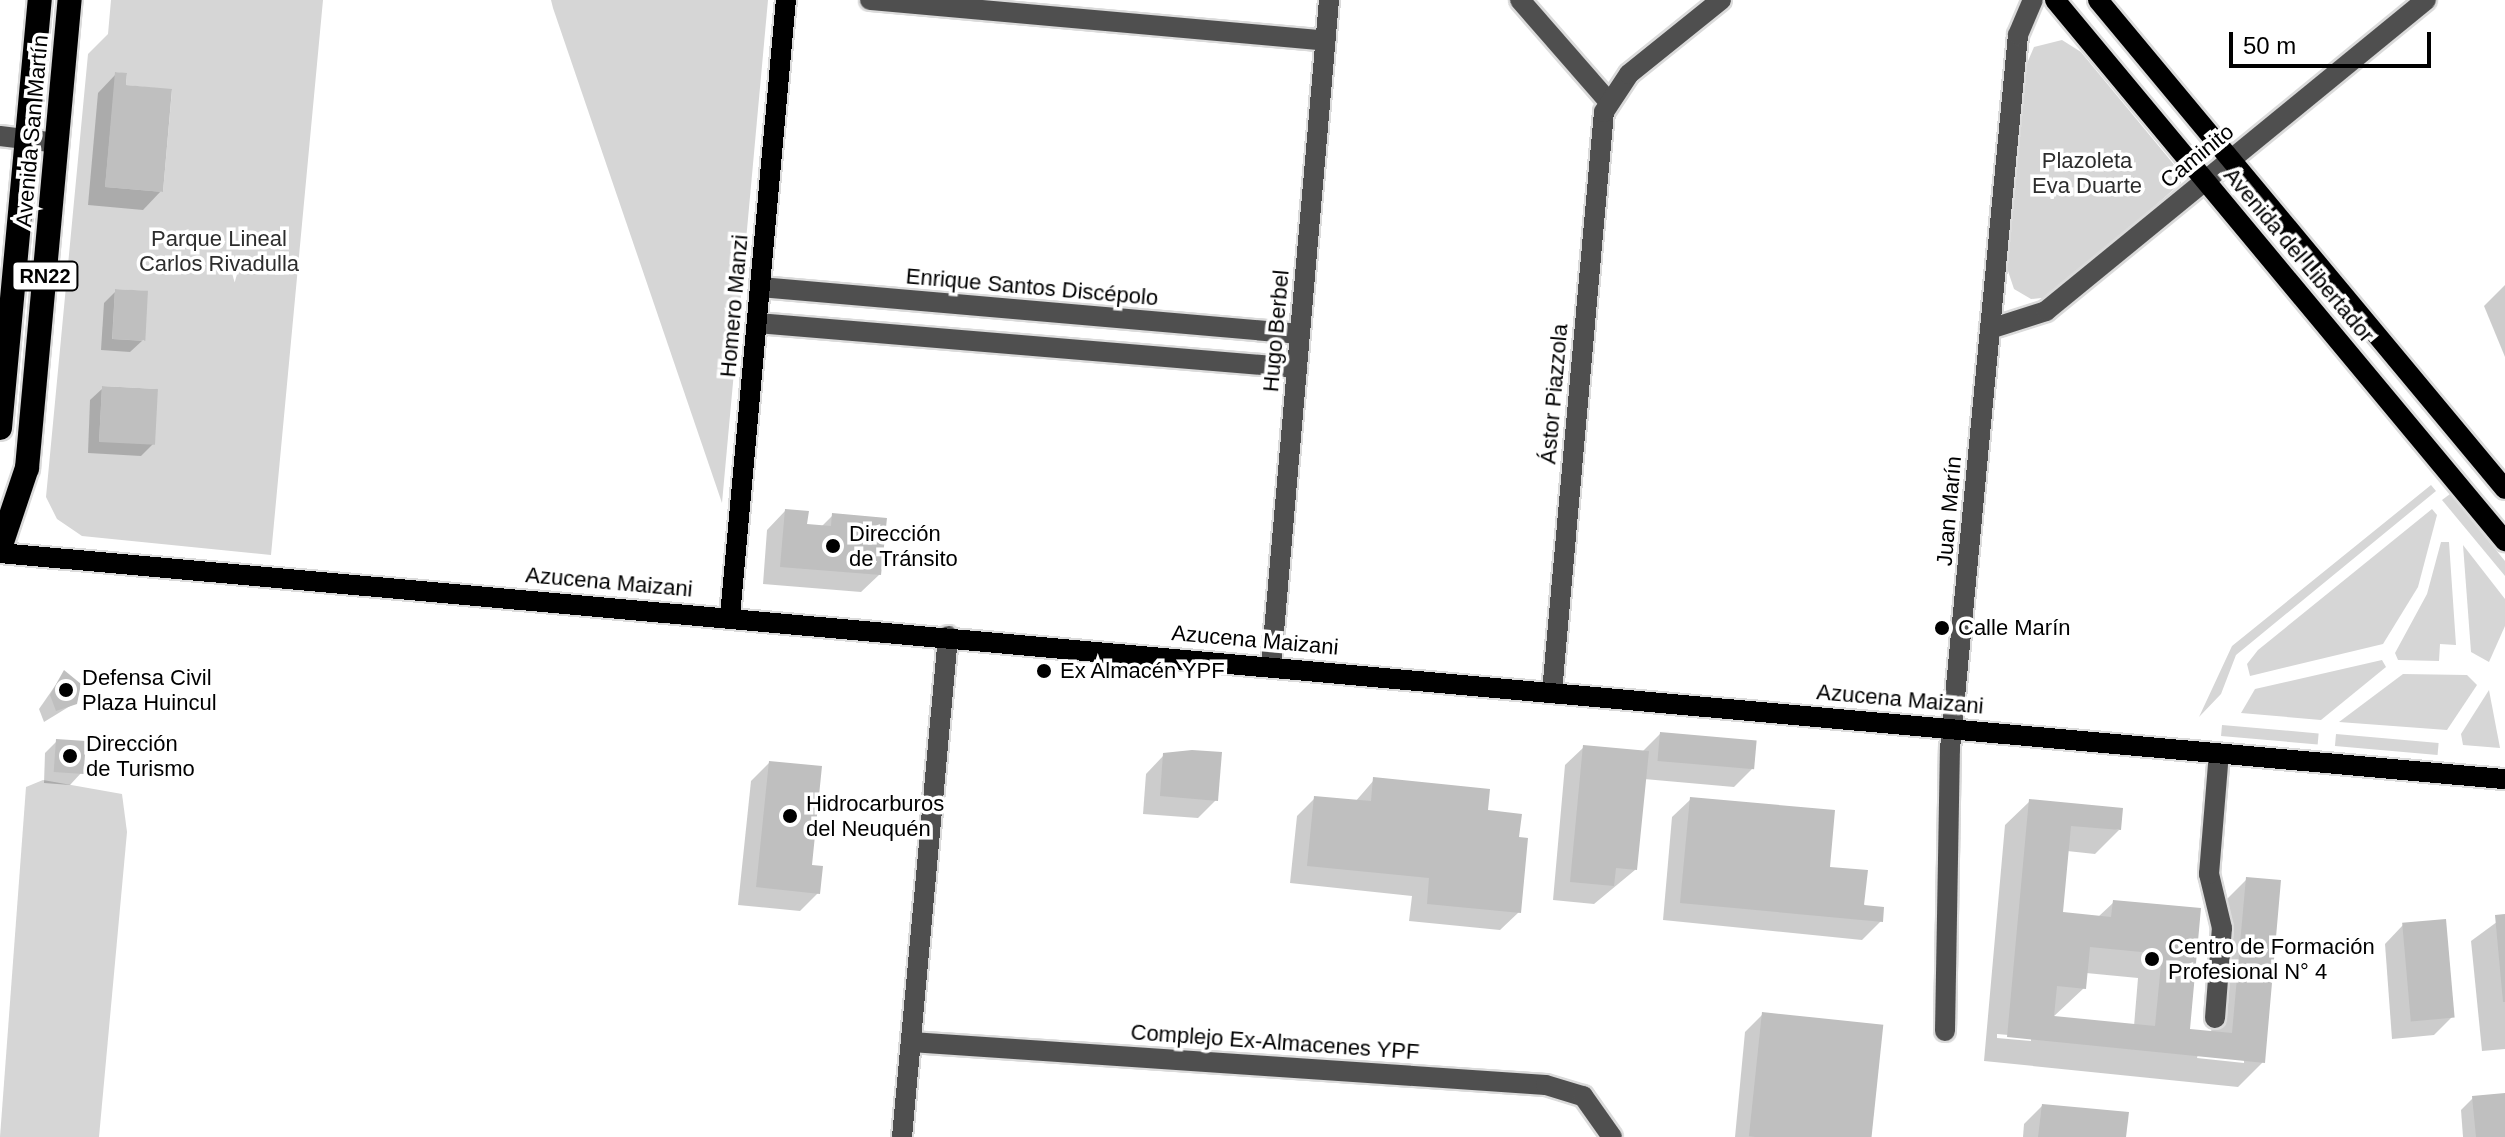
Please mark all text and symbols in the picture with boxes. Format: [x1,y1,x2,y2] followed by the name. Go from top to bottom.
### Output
[2233,16,2435,66] scale bar
[2243,32,2296,59] text: 50 m
[10,34,54,228] street label: Avenida San Martín
[2155,118,2239,194] street label: Caminito
[2032,147,2142,198] park label: Plazoleta Eva Duarte
[2218,162,2380,348] street label: Avenida del Libertador
[139,225,299,276] park label: Parque Lineal Carlos Rivadulla
[715,234,753,378] street label: Homero Manzi
[11,260,79,292] road number: RN22
[905,263,1159,311] street label: Enrique Santos Discépolo
[1258,269,1294,393] street label: Hugo Berbel
[1535,323,1573,465] street label: Ástor Piazzola
[1931,455,1967,567] street label: Juan Marín
[849,520,958,572] place label: Dirección de Tránsito
[824,537,842,555] marker: Dirección de Tránsito
[524,562,694,602] street label: Azucena Maizani
[1958,615,2070,641] place label: Calle Marín
[1933,619,1951,637] marker: Calle Marín
[1170,620,1340,660] street label: Azucena Maizani
[1060,658,1226,684] place label: Ex Almacén YPF
[1035,662,1053,680] marker: Ex Almacén YPF
[82,664,217,716] place label: Defensa Civil Plaza Huincul
[1815,679,1985,719] street label: Azucena Maizani
[57,681,75,699] marker: Defensa Civil Plaza Huincul
[86,730,195,782] place label: Dirección de Turismo
[61,747,79,765] marker: Dirección de Turismo
[806,790,944,842] place label: Hidrocarburos del Neuquén
[781,807,799,825] marker: Hidrocarburos del Neuquén
[2168,933,2375,984] place label: Centro de Formación Profesional N° 4
[2143,950,2161,968] marker: Centro de Formación Profesional N° 4
[1130,1019,1420,1065] street label: Complejo Ex-Almacenes YPF

